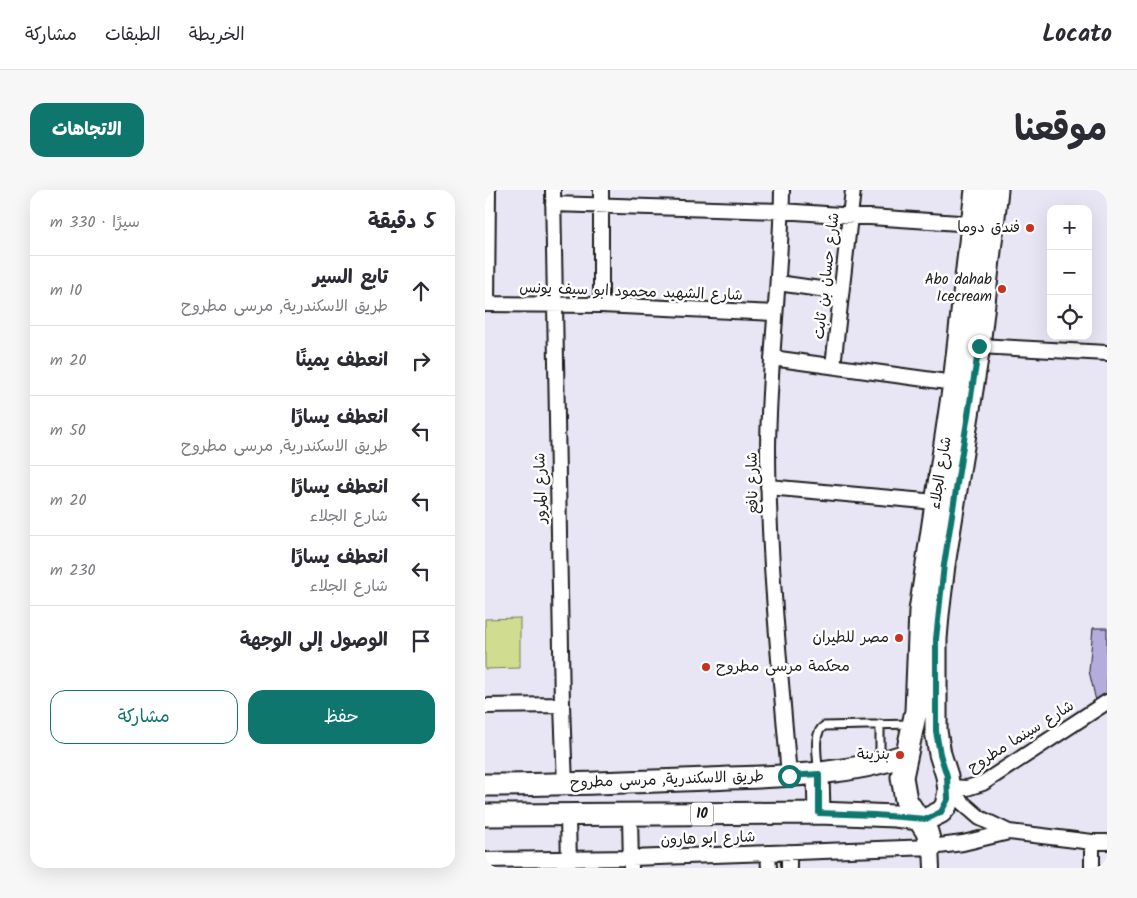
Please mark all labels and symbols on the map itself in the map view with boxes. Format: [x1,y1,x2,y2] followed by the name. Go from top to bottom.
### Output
[807,211,847,341] street label: شارع حسان بن ثابت
[957,216,1020,240] place label: فندق دوما
[1024,222,1036,234] marker: فندق دوما
[925,268,992,309] place label: Abo dahab Icecream
[519,276,743,308] street label: شارع الشهيد محمود ابو سيف يونس
[996,283,1008,295] marker: Abo dahab Icecream
[968,335,991,358] route end
[923,435,959,511] street label: شارع الجلاء
[740,452,766,514] street label: شارع نافع
[528,453,554,524] street label: شارع المرور
[812,626,889,650] place label: مصر للطيران
[893,632,905,644] marker: مصر للطيران
[716,655,850,679] place label: محكمة مرسى مطروح
[700,661,712,673] marker: محكمة مرسى مطروح
[963,695,1079,779] street label: شارع سينما مطروح
[857,743,890,767] place label: بنزينة
[894,749,906,761] marker: بنزينة
[570,765,764,795] street label: طريق الاسكندرية, مرسى مطروح
[778,765,801,788] route start
[691,802,713,826] road number: 10
[660,825,756,853] street label: شارع ابو هارون

